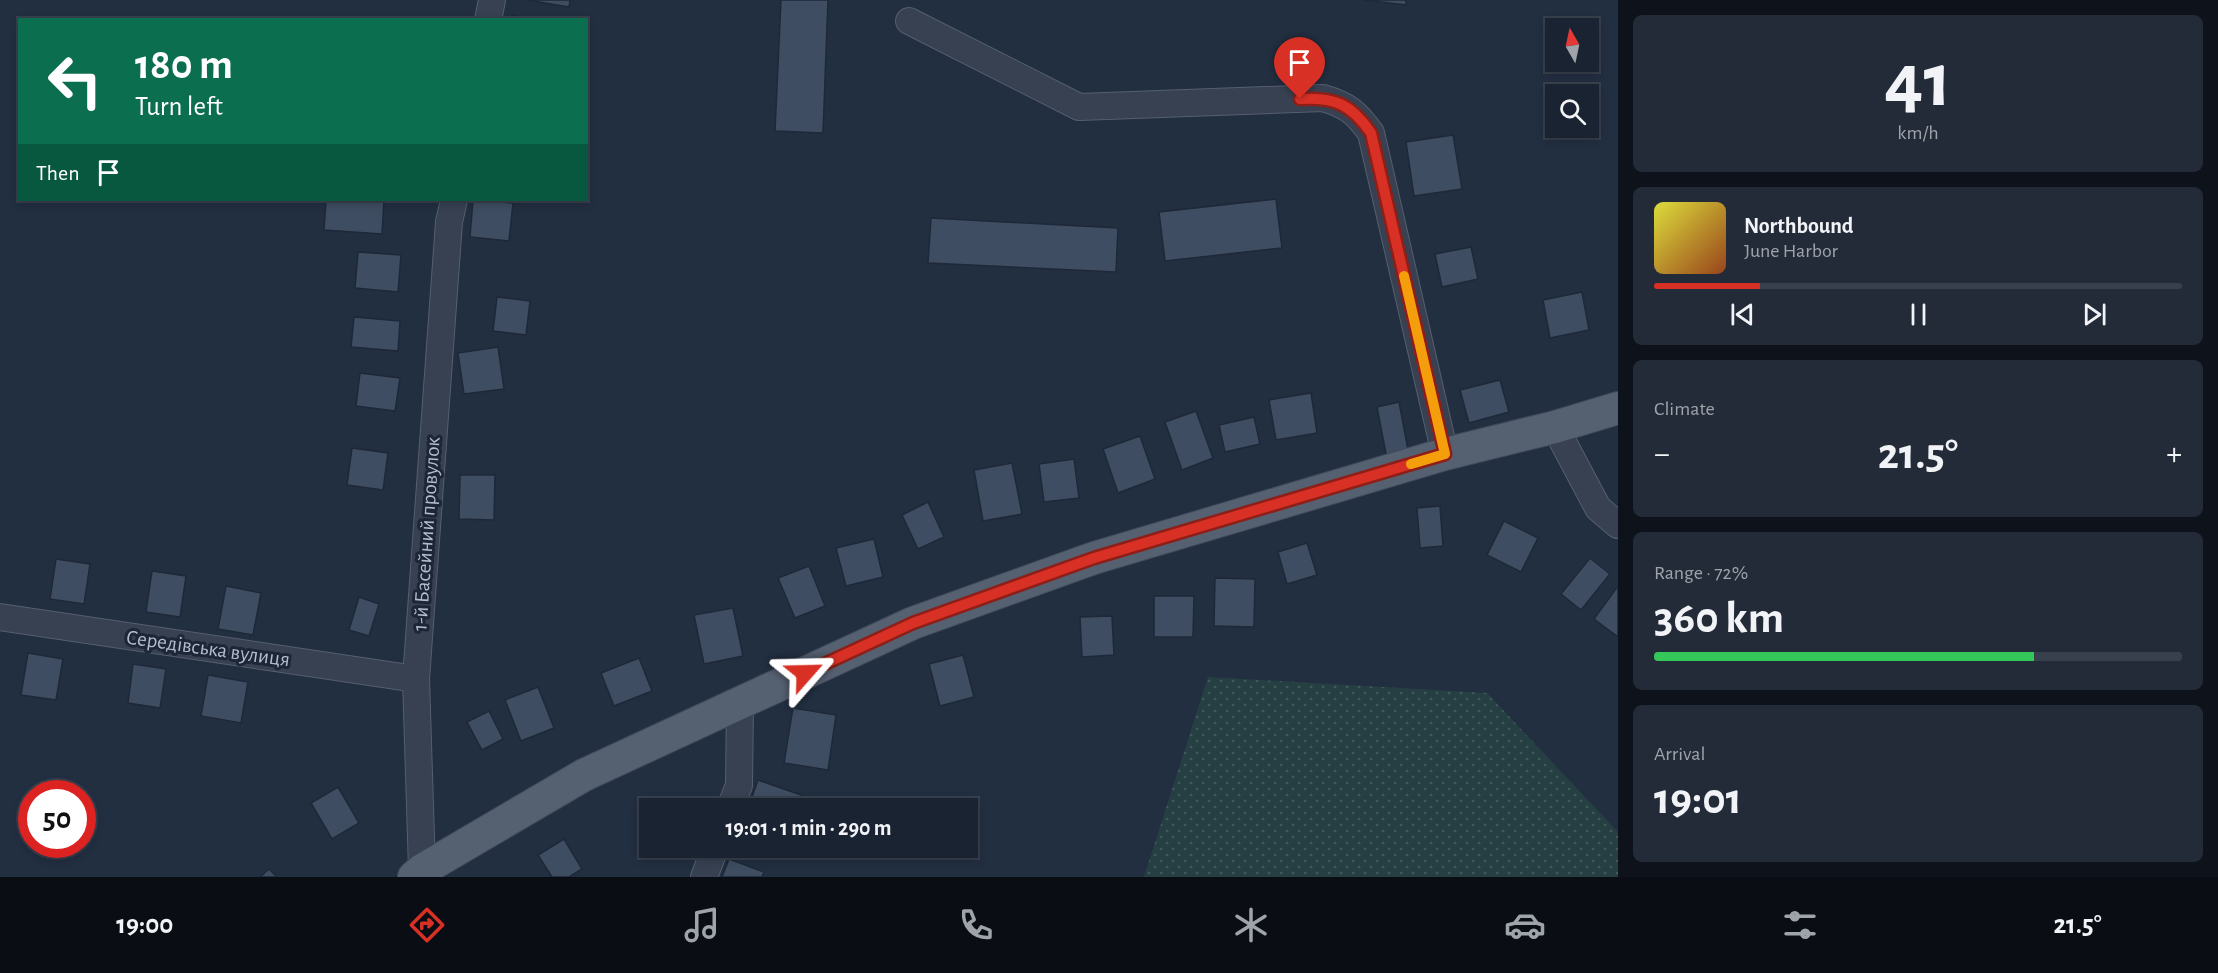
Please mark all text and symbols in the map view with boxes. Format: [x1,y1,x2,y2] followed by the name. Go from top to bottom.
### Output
[1545,18,1599,72] north arrow
[1545,18,1599,138] map controls
[1274,37,1325,99] pin
[36,42,114,120] icon: left
[1884,43,1952,121] text: 41
[135,44,233,86] text: 180 m
[1283,46,1316,79] icon: arrive
[1545,84,1599,138] button: search
[135,93,223,120] text: Turn left
[1897,123,1939,143] text: km/h
[92,156,125,189] icon: arrive
[36,162,80,184] text: Then
[1744,215,1853,237] text: Northbound
[1744,241,1838,261] text: June Harbor
[1726,298,1759,331] icon: previous
[1902,298,1935,331] icon: pause
[2078,298,2111,331] icon: next
[1654,399,1715,419] text: Climate
[1878,432,1958,477] text: 21.5°
[409,436,444,632] street label: 1-й Басейний провулок
[1654,438,1670,471] text: −
[2166,438,2182,471] text: +
[1654,563,1748,583] text: Range · 72%
[1654,596,1784,641] text: 360 km
[125,627,291,670] street label: Середівська вулиця
[773,641,837,705] position arrow
[1654,744,1705,764] text: Arrival
[1654,777,1742,822] text: 19:01
[18,780,96,858] speed limit sign: 50
[725,817,892,839] text: 19:01 · 1 min · 290 m
[406,904,448,946] icon: directions
[681,904,723,946] icon: music
[955,904,997,946] icon: phone
[1230,904,1272,946] icon: climate
[1504,904,1546,946] icon: car
[1779,904,1821,946] icon: filters
[116,911,173,938] text: 19:00
[2053,911,2102,938] text: 21.5°

